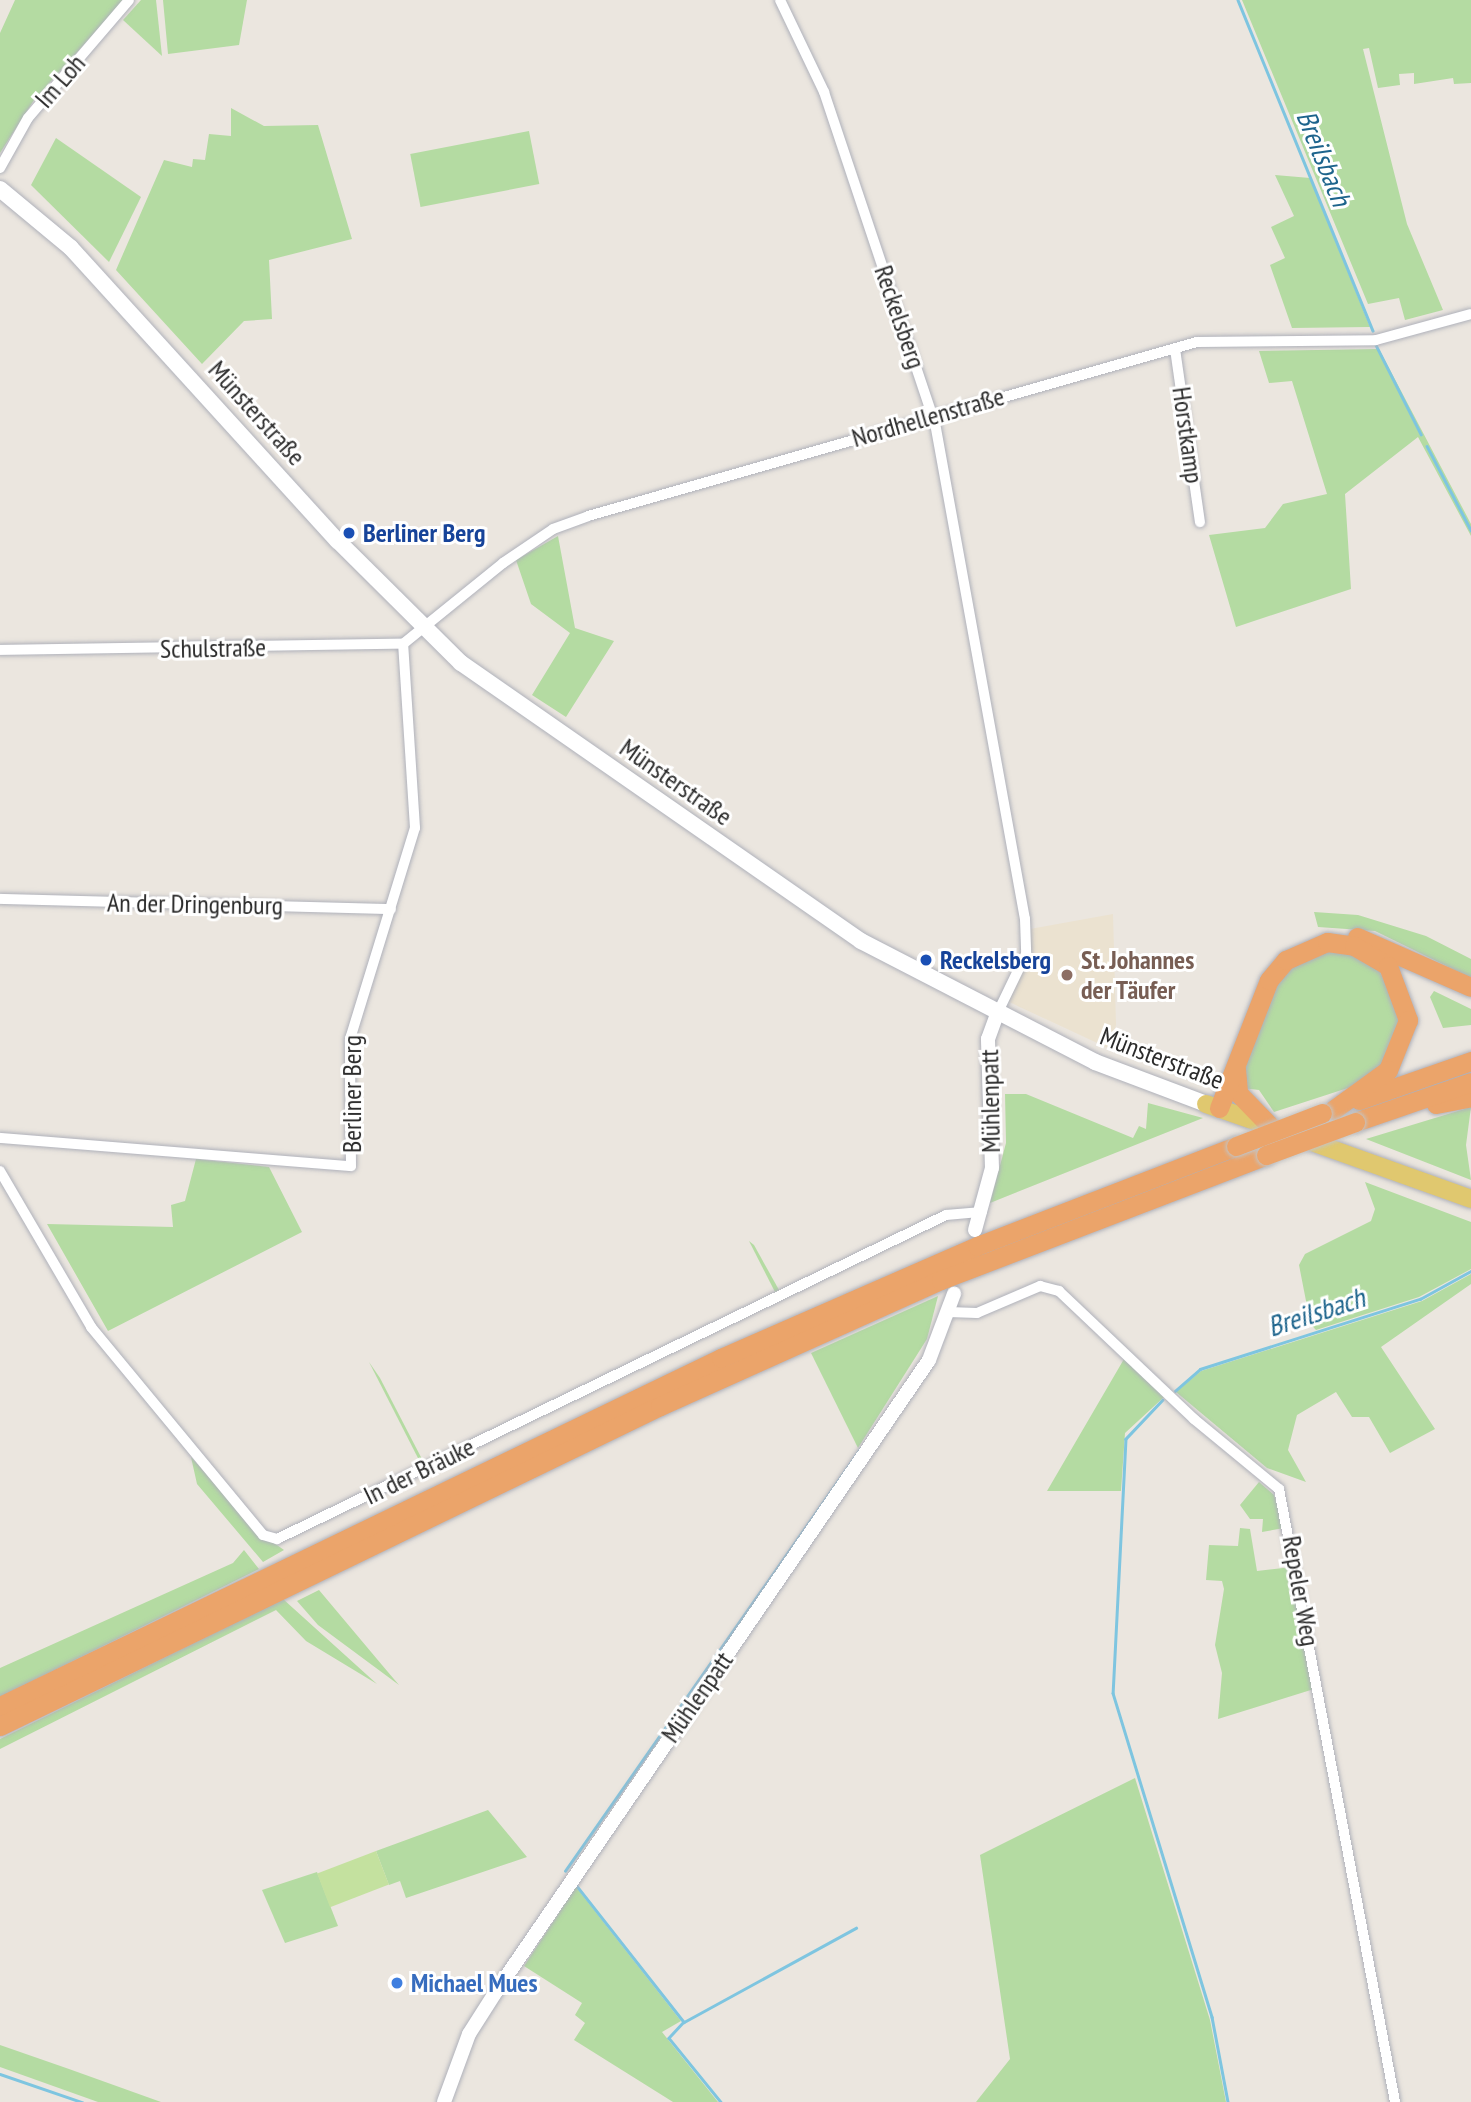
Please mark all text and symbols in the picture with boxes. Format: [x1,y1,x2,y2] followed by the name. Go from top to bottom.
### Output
[28,48,92,114] street label: Im Loh
[1290,105,1358,211] water label: Breilsbach
[868,261,932,373] street label: Reckelsberg
[202,354,312,472] street label: Münsterstraße
[848,380,1008,454] street label: Nordhellenstraße
[1166,385,1210,485] street label: Horstkamp
[363,517,485,549] place label: Berliner Berg
[341,525,357,541] marker: Berliner Berg
[160,631,266,665] street label: Schulstraße
[614,732,738,832] street label: Münsterstraße
[107,887,283,921] street label: An der Dringenburg
[940,944,1051,976] place label: Reckelsberg
[1081,944,1196,1006] place label: St. Johannes der Täufer
[918,952,934,968] marker: Reckelsberg
[1059,967,1075,983] marker: St. Johannes der Täufer
[1096,1020,1228,1096] street label: Münsterstraße
[336,1035,368,1153] street label: Berliner Berg
[973,1049,1007,1153] street label: Mühlenpatt
[1263,1281,1369,1343] water label: Breilsbach
[359,1431,479,1511] street label: In der Bräuke
[1276,1533,1326,1649] street label: Repeler Weg
[655,1646,739,1748] street label: Mühlenpatt
[411,1967,537,1999] place label: Michael Mues
[389,1975,405,1991] marker: Michael Mues

